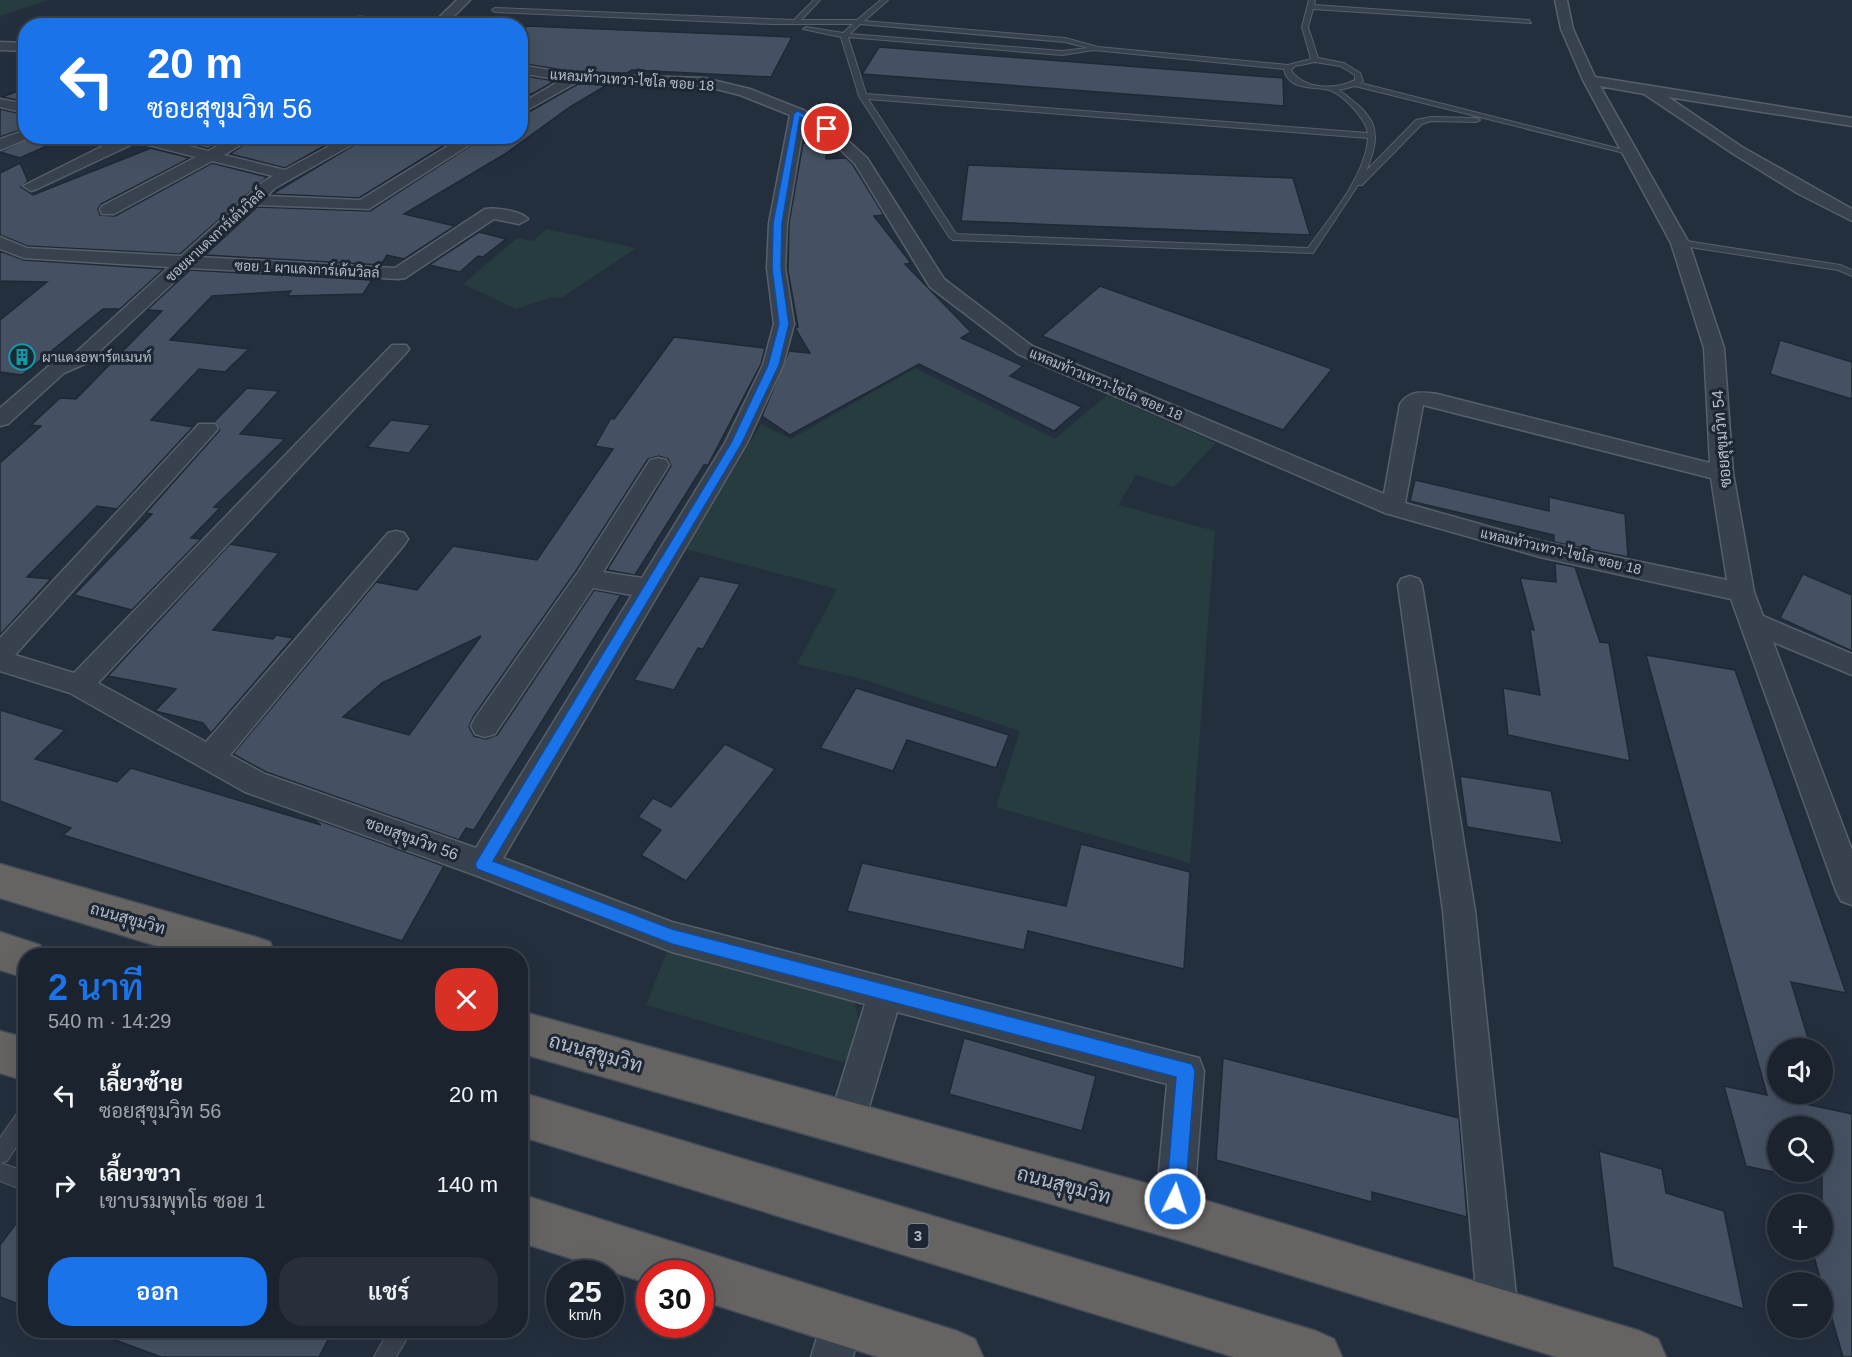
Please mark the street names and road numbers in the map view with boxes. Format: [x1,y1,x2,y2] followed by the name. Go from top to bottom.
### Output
[549,65,715,94] street label: แหลมท้าวเทวา-ไซโล ซอย 18
[161,184,268,285] street label: ซอยผาแดงการ์เด้นวิลล์
[234,256,380,281] street label: ซอย 1 ผาแดงการ์เด้นวิลล์
[1027,344,1186,424] street label: แหลมท้าวเทวา-ไซโล ซอย 18
[1708,389,1737,489] street label: ซอยสุขุมวิท 54
[1479,524,1643,577] street label: แหลมท้าวเทวา-ไซโล ซอย 18
[362,813,461,866] street label: ซอยสุขุมวิท 56
[88,899,167,940] street label: ถนนสุขุมวิท
[546,1028,646,1080] street label: ถนนสุขุมวิท
[1014,1161,1114,1211] street label: ถนนสุขุมวิท
[908,1224,928,1248] road number: 3

